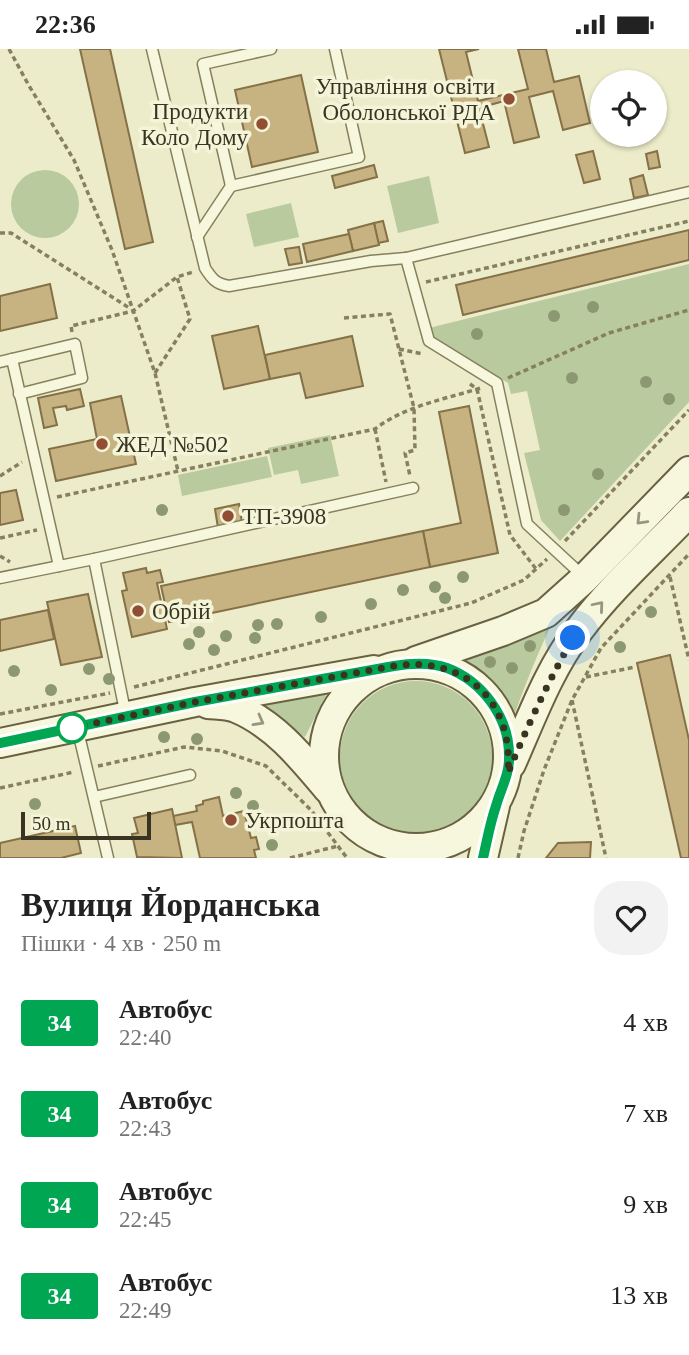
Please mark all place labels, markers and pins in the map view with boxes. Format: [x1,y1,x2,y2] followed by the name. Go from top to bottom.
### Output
[315,74,495,125] place label: Управління освіти Оболонської РДА
[501,91,517,107] marker: Управління освіти Оболонської РДА
[141,99,248,150] place label: Продукти Коло Дому
[254,116,270,132] marker: Продукти Коло Дому
[116,432,229,457] place label: ЖЕД №502
[94,436,110,452] marker: ЖЕД №502
[242,504,326,529] place label: ТП-3908
[220,508,236,524] marker: ТП-3908
[152,599,211,624] place label: Обрій
[130,603,146,619] marker: Обрій
[57,713,87,743] unlabelled marker
[245,808,344,833] place label: Укрпошта
[223,812,239,828] marker: Укрпошта

